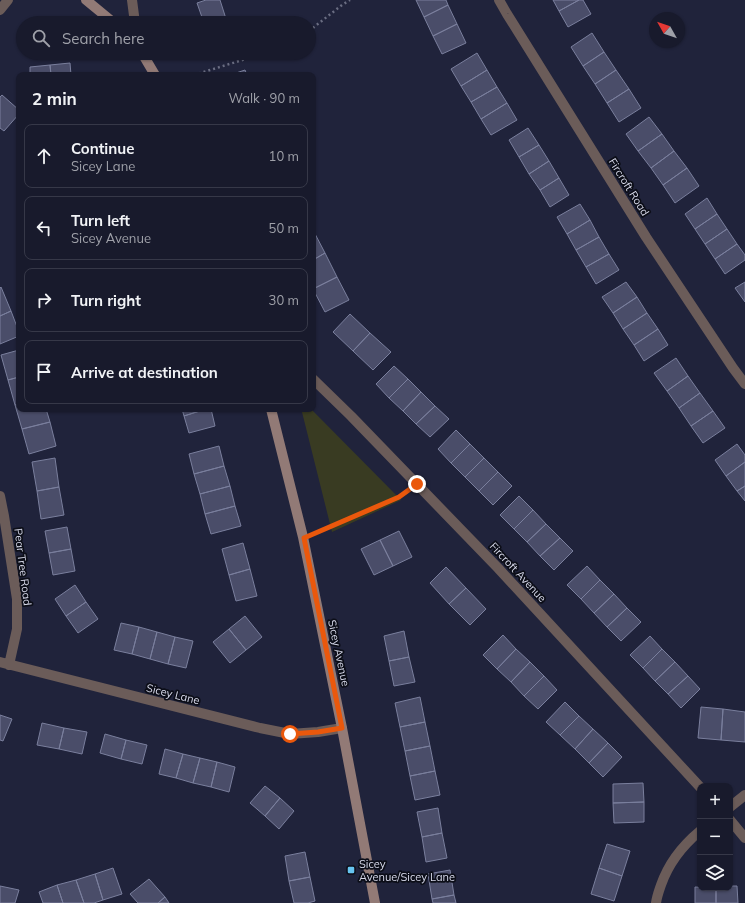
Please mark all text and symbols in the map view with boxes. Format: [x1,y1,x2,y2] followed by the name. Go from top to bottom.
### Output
[649,12,685,48] north arrow
[16,16,316,60] search box
[30,27,52,49] icon: search
[62,29,144,48] text: Search here
[32,88,77,109] text: 2 min
[229,90,300,106] text: Walk · 90 m
[71,139,134,158] text: Continue
[33,145,55,167] icon: ahead
[269,148,299,164] text: 10 m
[606,156,652,218] street label: Fircroft Road
[71,158,135,174] text: Sicey Lane
[71,211,130,230] text: Turn left
[33,217,55,239] icon: left
[269,220,299,236] text: 50 m
[71,230,151,246] text: Sicey Avenue
[33,289,55,311] icon: right
[71,291,141,310] text: Turn right
[269,292,299,308] text: 30 m
[33,361,55,383] icon: arrive
[71,363,218,382] text: Arrive at destination
[408,475,426,493] route end
[11,527,35,607] street label: Pear Tree Road
[487,539,549,605] street label: Fircroft Avenue
[325,618,353,688] street label: Sicey Avenue
[145,681,201,707] street label: Sicey Lane
[281,725,299,743] route start
[697,783,733,891] map controls
[697,783,733,819] button: +
[697,819,733,855] button: −
[697,855,733,891] button: layers
[359,857,455,884] place label: Sicey Avenue/Sicey Lane
[346,865,356,875] marker: Sicey Avenue/Sicey Lane

